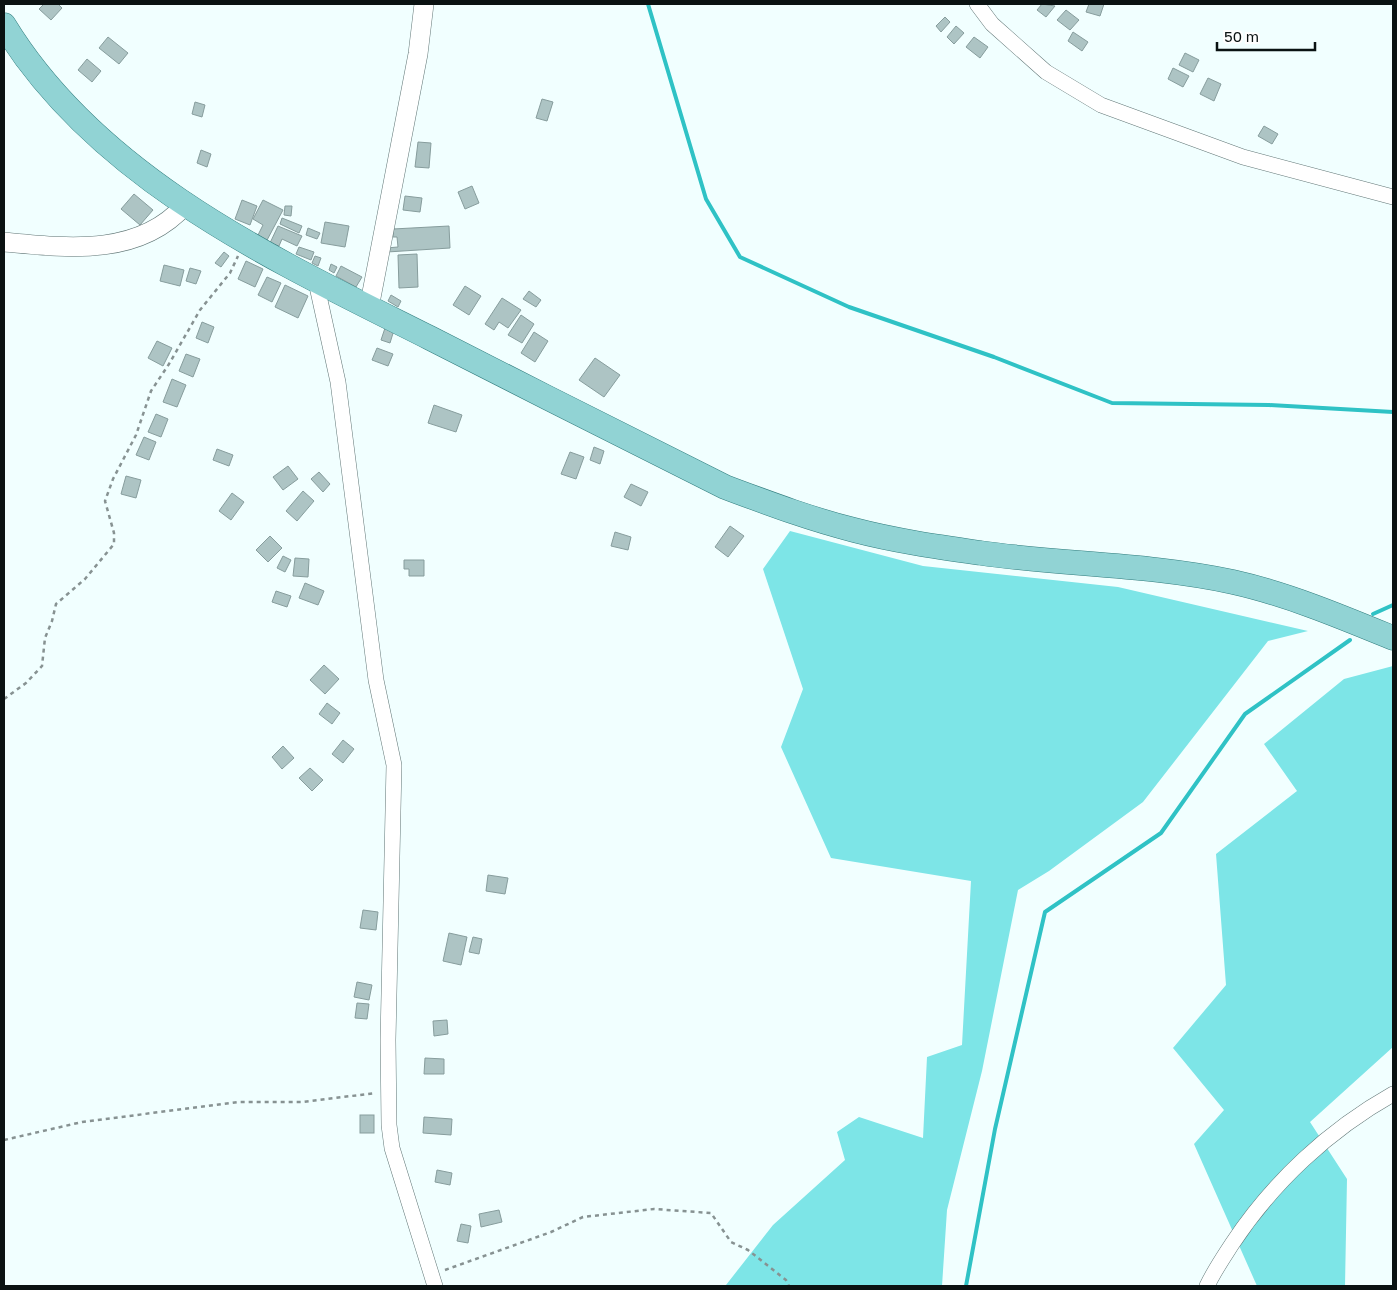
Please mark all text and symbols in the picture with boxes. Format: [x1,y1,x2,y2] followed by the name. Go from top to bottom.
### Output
[1217,20,1314,52] scale bar
[1224,27,1259,45] text: 50 m

